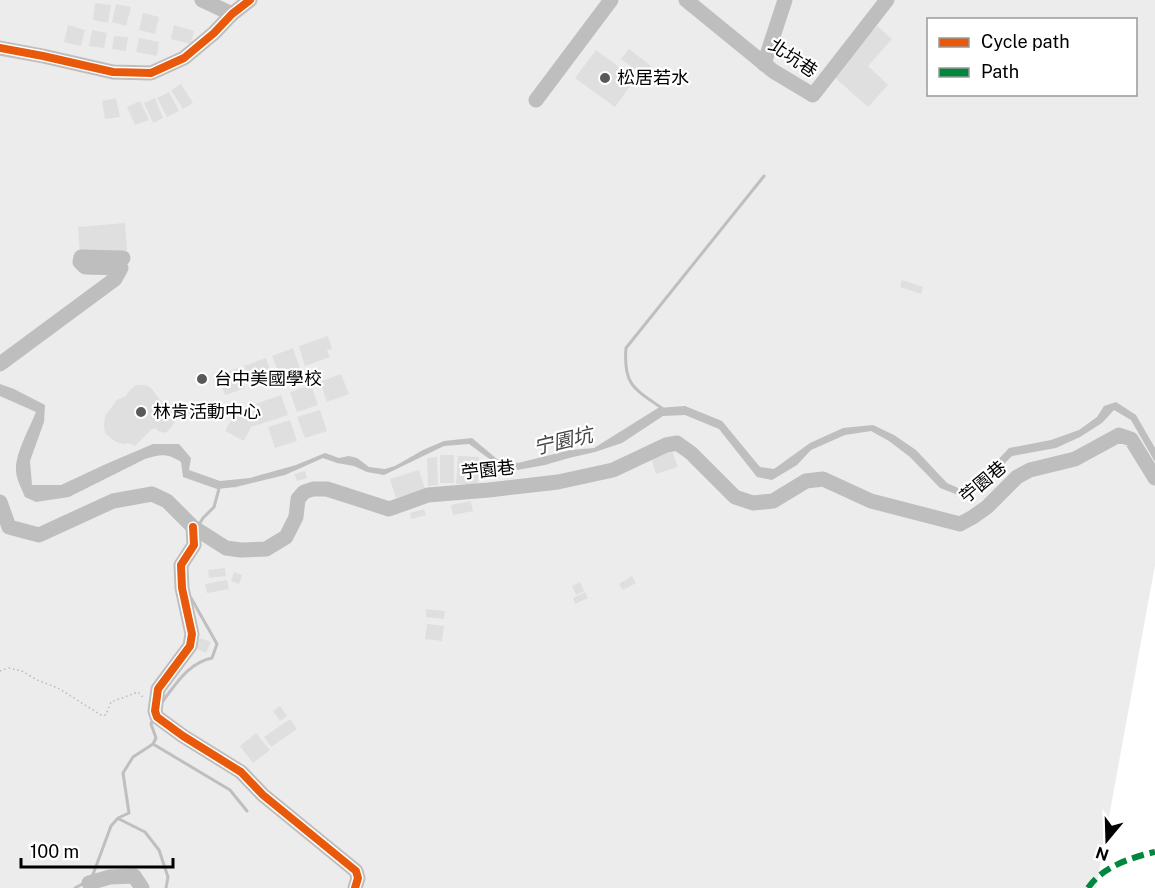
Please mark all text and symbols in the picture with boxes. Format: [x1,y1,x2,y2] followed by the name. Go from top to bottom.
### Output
[927,18,1137,96] legend
[981,31,1070,52] text: Cycle path
[765,34,822,81] street label: 北坑巷
[981,61,1019,82] text: Path
[617,67,689,88] place label: 松居若水
[598,71,612,85] marker: 松居若水
[214,368,322,389] place label: 台中美國學校
[195,372,209,386] marker: 台中美國學校
[153,401,261,422] place label: 林肯活動中心
[134,405,148,419] marker: 林肯活動中心
[531,422,598,459] water label: 宁園坑
[460,456,516,483] street label: 苧園巷
[955,456,1010,507] street label: 苧園巷
[1077,810,1137,870] north arrow
[21,831,172,869] scale bar
[30,841,79,862] text: 100 m
[1093,843,1111,865] text: N

